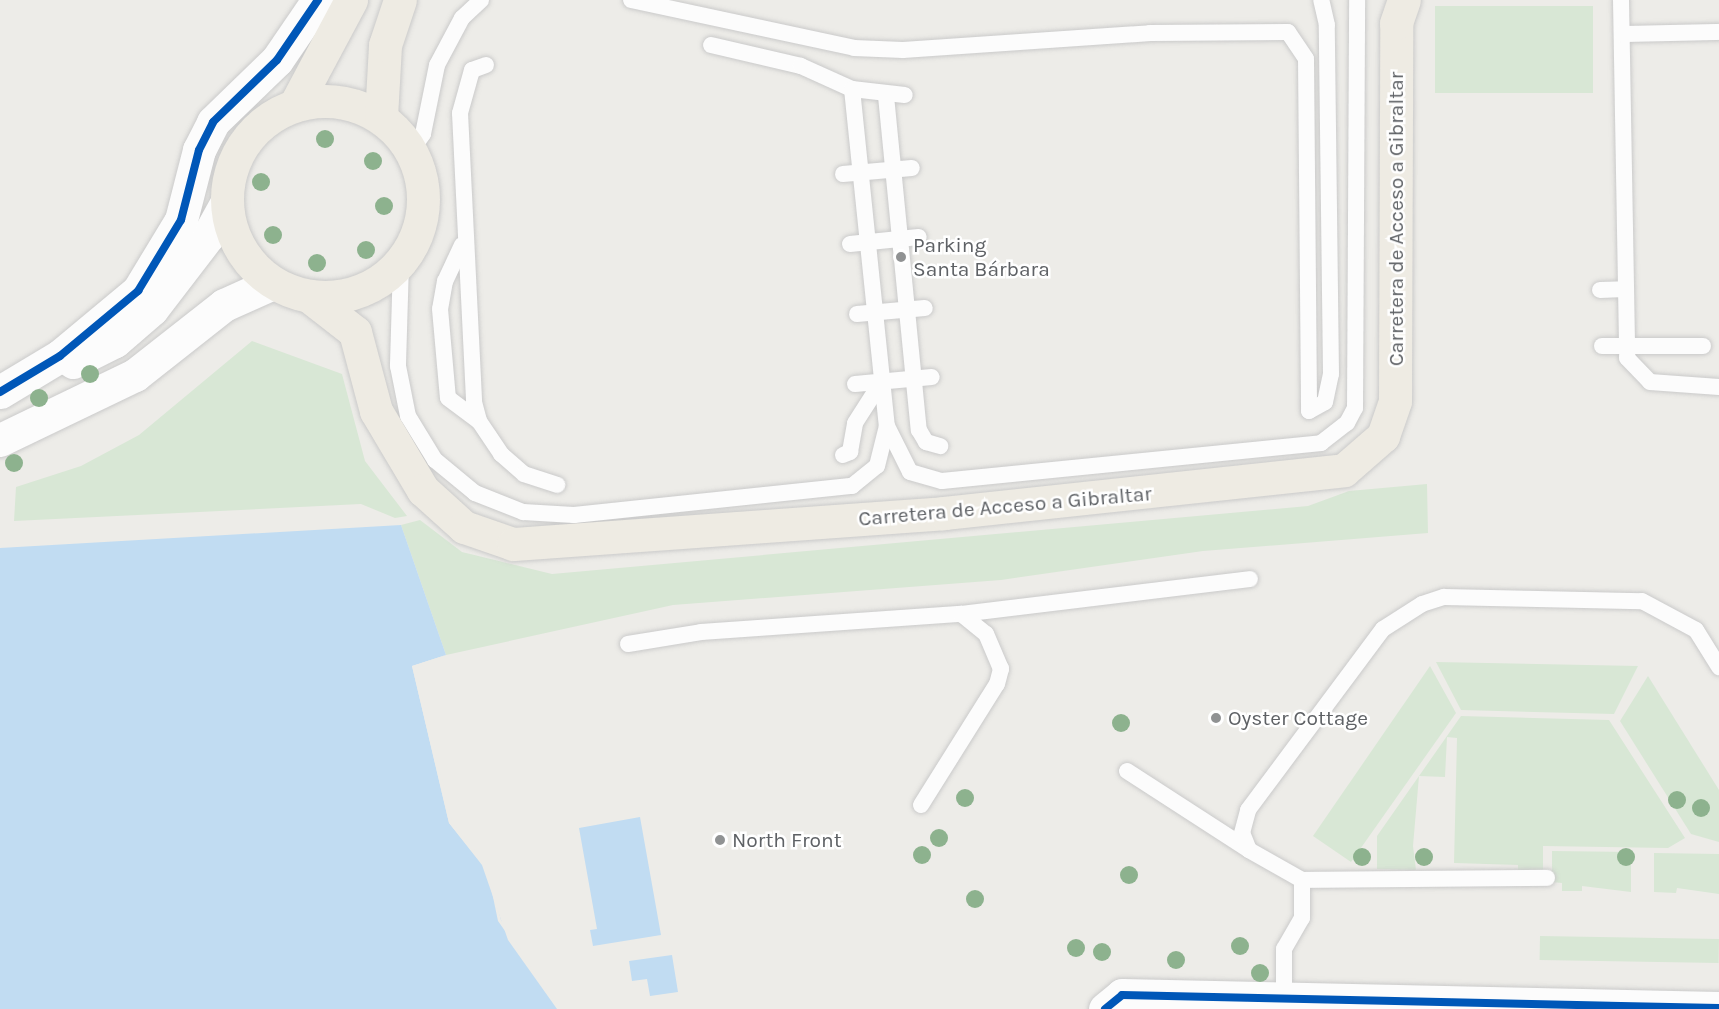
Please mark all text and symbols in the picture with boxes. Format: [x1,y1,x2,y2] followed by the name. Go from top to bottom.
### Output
[1383,72,1409,366] street label: Carretera de Acceso a Gibraltar
[913,232,1050,282] place label: Parking Santa Bárbara
[894,250,908,264] marker: Parking Santa Bárbara
[857,481,1153,531] street label: Carretera de Acceso a Gibraltar
[1228,705,1368,731] place label: Oyster Cottage
[1209,711,1223,725] marker: Oyster Cottage
[732,827,842,853] place label: North Front
[713,833,727,847] marker: North Front

